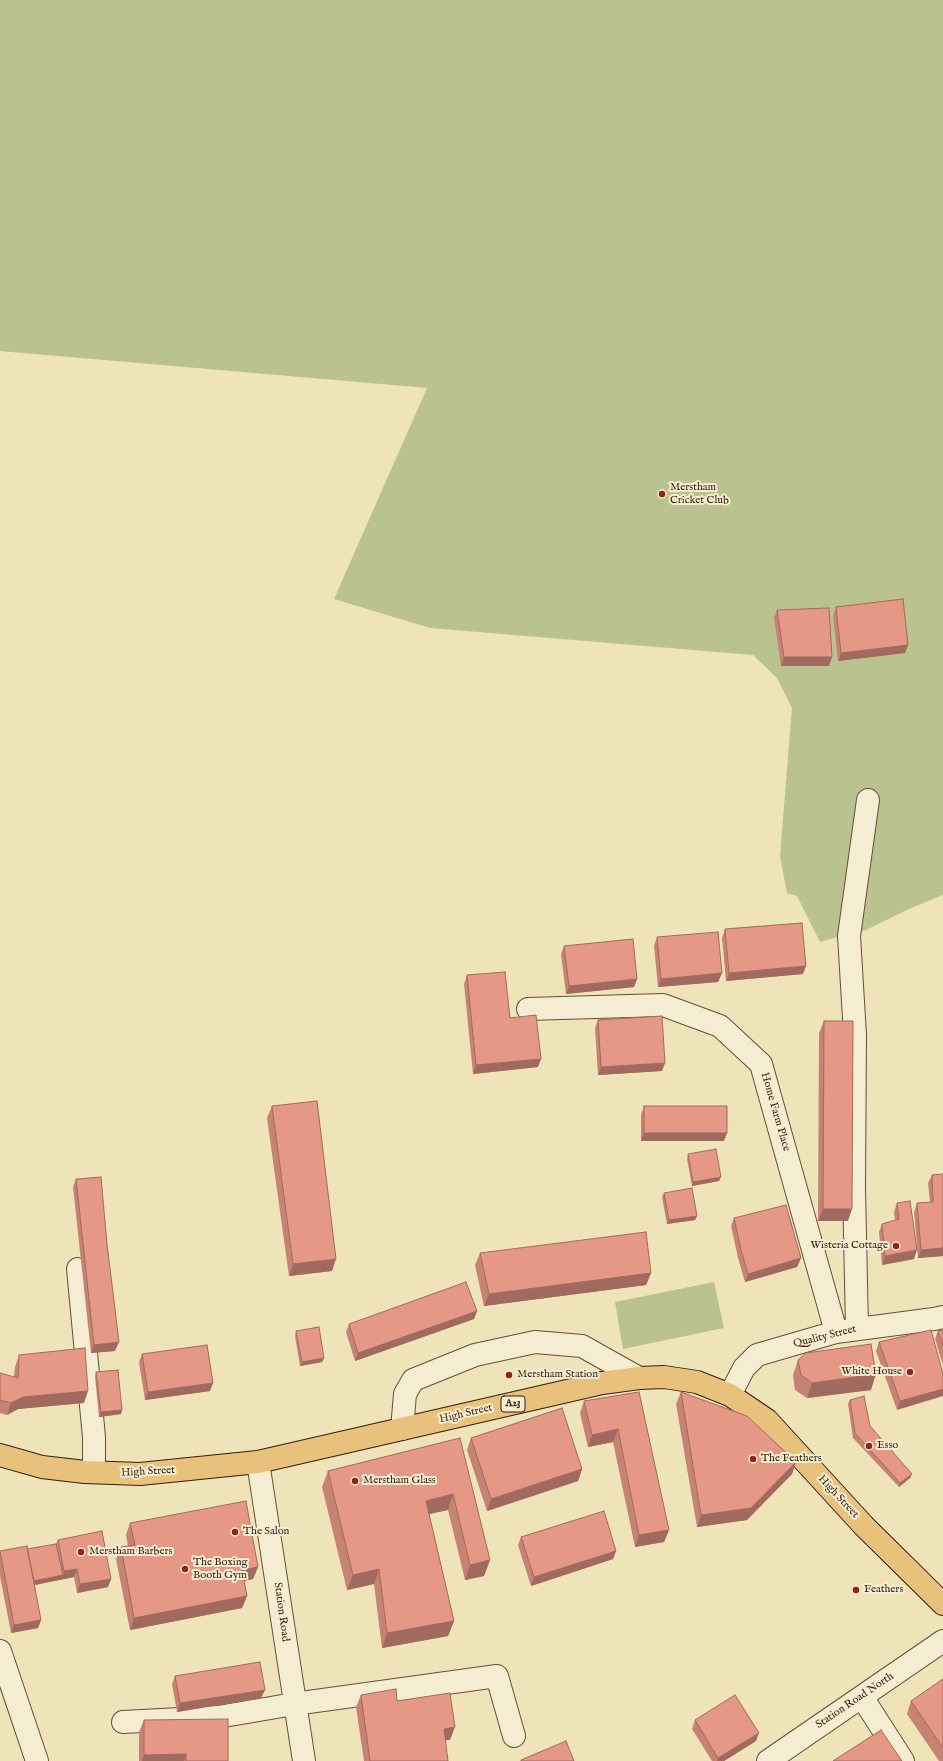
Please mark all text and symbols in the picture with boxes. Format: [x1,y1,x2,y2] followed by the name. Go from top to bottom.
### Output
[670,481,729,507] place label: Merstham Cricket Club
[657,489,667,499] marker: Merstham Cricket Club
[757,1071,793,1153] street label: Home Farm Place
[811,1239,888,1253] place label: Wisteria Cottage
[891,1241,901,1251] marker: Wisteria Cottage
[792,1323,858,1351] street label: Quality Street
[841,1365,902,1379] place label: White House
[905,1367,915,1377] marker: White House
[517,1368,598,1382] place label: Merstham Station
[504,1370,514,1380] marker: Merstham Station
[501,1396,525,1412] road number: A23
[438,1402,494,1426] street label: High Street
[877,1439,898,1453] place label: Esso
[864,1441,874,1451] marker: Esso
[761,1452,822,1466] place label: The Feathers
[748,1454,758,1464] marker: The Feathers
[121,1464,175,1480] street label: High Street
[815,1473,861,1521] street label: High Street
[363,1474,436,1488] place label: Merstham Glass
[350,1476,360,1486] marker: Merstham Glass
[243,1525,289,1539] place label: The Salon
[230,1527,240,1537] marker: The Salon
[89,1545,172,1559] place label: Merstham Barbers
[76,1547,86,1557] marker: Merstham Barbers
[193,1556,248,1582] place label: The Boxing Booth Gym
[180,1564,190,1574] marker: The Boxing Booth Gym
[270,1581,292,1643] street label: Station Road
[864,1583,903,1597] place label: Feathers
[851,1585,861,1595] marker: Feathers
[814,1670,896,1732] street label: Station Road North

